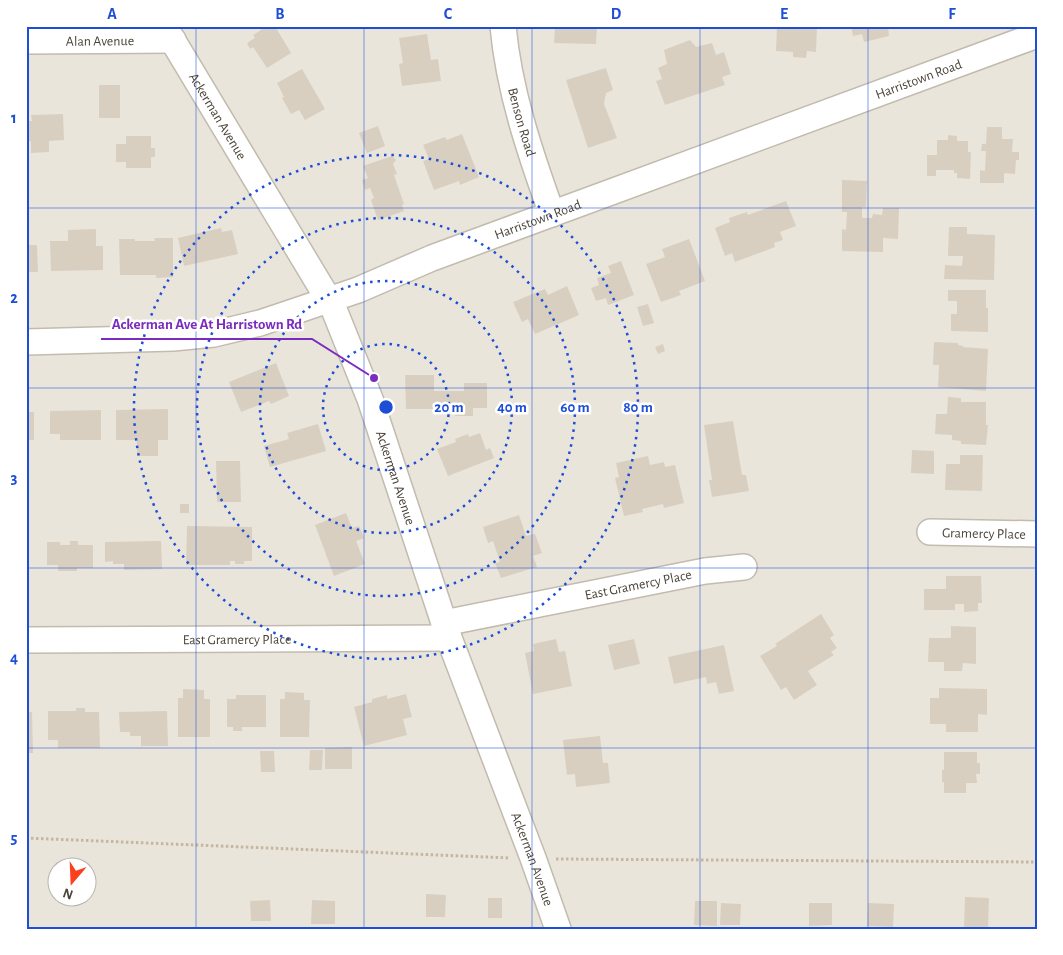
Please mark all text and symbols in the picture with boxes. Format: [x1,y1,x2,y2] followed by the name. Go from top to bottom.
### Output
[107,6,117,22] text: A
[275,6,285,22] text: B
[444,6,453,22] text: C
[611,6,622,22] text: D
[780,6,788,22] text: E
[948,6,956,22] text: F
[66,34,134,49] street label: Alan Avenue
[874,57,964,102] street label: Harristown Road
[186,71,249,162] street label: Ackerman Avenue
[505,87,538,158] street label: Benson Road
[11,110,17,126] text: 1
[493,198,583,242] street label: Harristown Road
[10,290,18,306] text: 2
[101,309,312,339] callout: Ackerman Ave At Harristown Rd
[112,317,302,332] text: Ackerman Ave At Harristown Rd
[377,398,395,416] centre of rings
[434,400,464,415] text: 20 m
[497,400,527,415] text: 40 m
[560,400,590,415] text: 60 m
[623,400,653,415] text: 80 m
[373,429,417,527] street label: Ackerman Avenue
[11,470,18,486] text: 3
[942,526,1026,542] street label: Gramercy Place
[584,568,693,603] street label: East Gramercy Place
[183,633,291,647] street label: East Gramercy Place
[10,650,18,666] text: 4
[508,811,555,908] street label: Ackerman Avenue
[11,830,18,846] text: 5
[48,858,98,908] north arrow
[61,885,75,902] text: N

